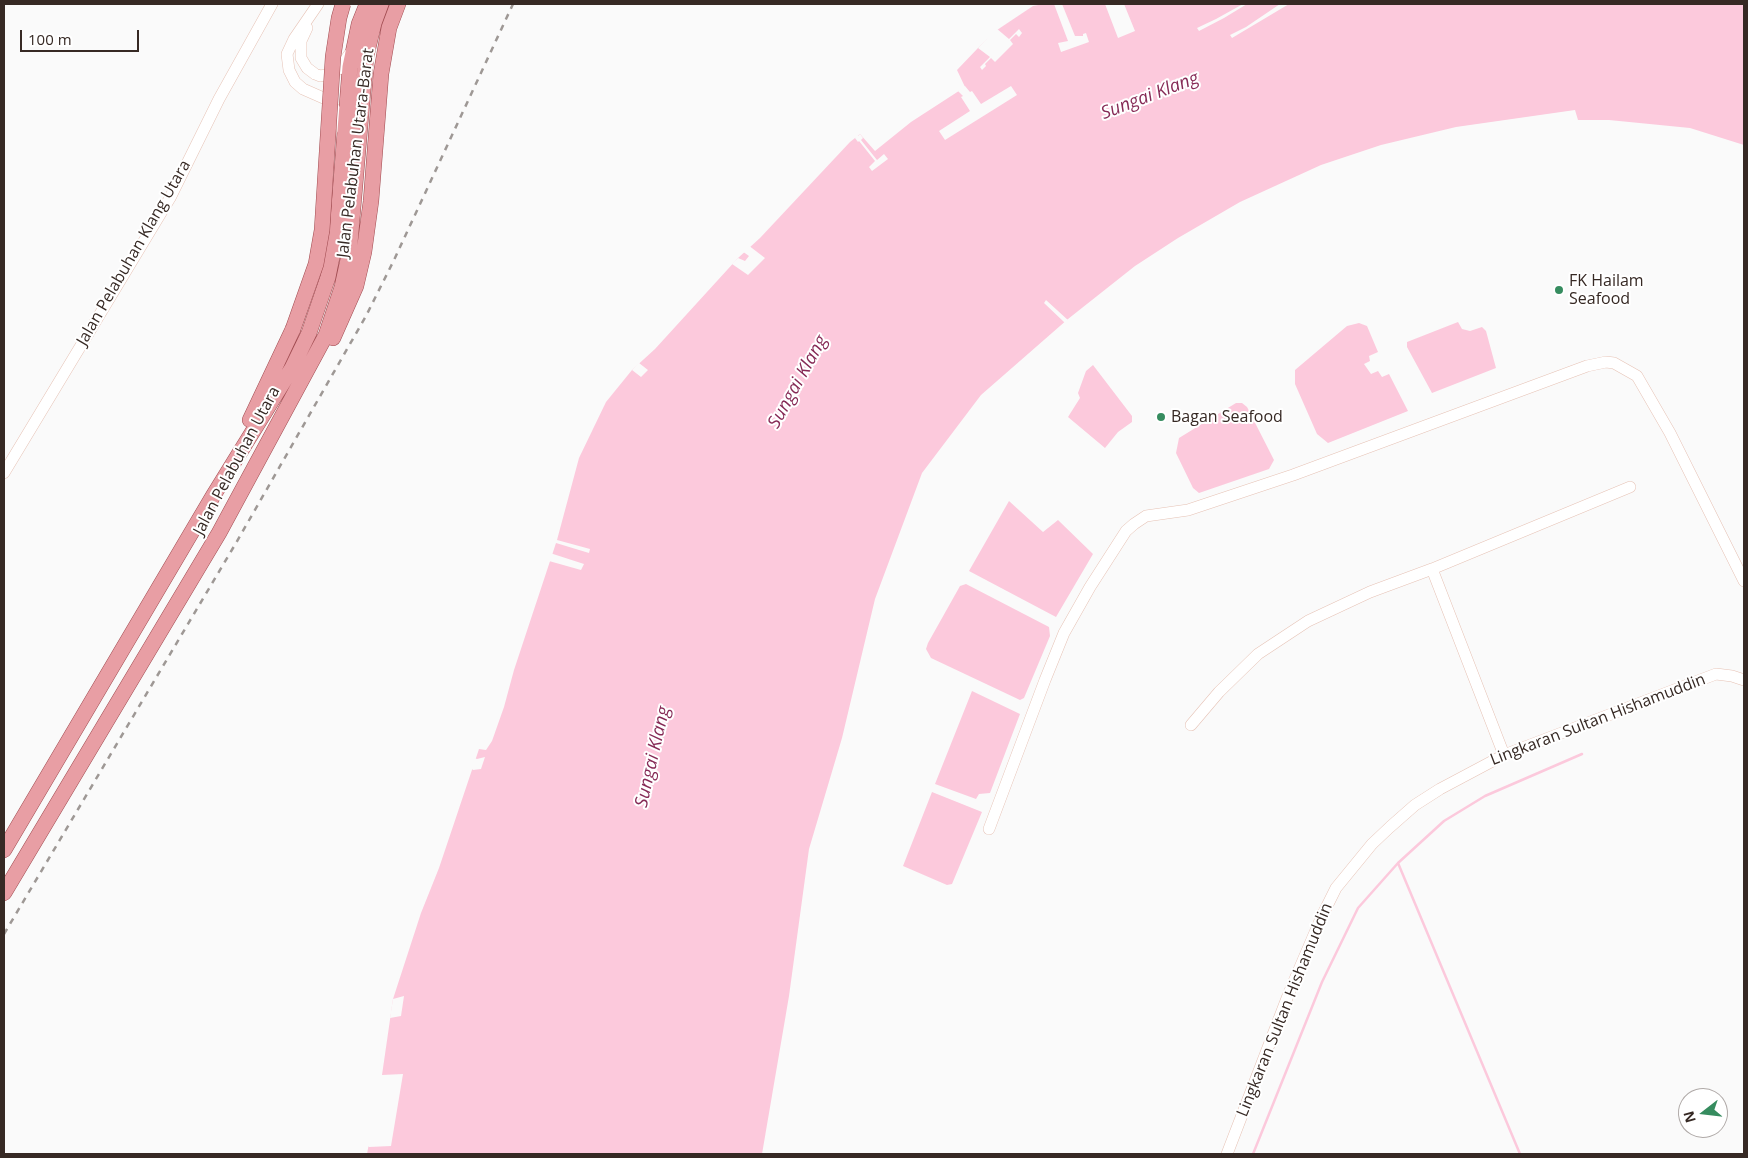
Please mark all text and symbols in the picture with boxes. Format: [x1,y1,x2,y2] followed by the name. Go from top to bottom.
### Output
[22,20,141,52] scale bar
[28,29,72,49] text: 100 m
[334,47,378,259] street label: Jalan Pelabuhan Utara-Barat
[1098,67,1202,125] water label: Sungai Klang
[73,157,195,349] street label: Jalan Pelabuhan Klang Utara
[1569,271,1644,309] place label: FK Hailam Seafood
[1553,284,1565,296] marker: FK Hailam Seafood
[764,332,832,432] water label: Sungai Klang
[190,383,284,539] street label: Jalan Pelabuhan Utara
[1171,407,1283,427] place label: Bagan Seafood
[1155,411,1167,423] marker: Bagan Seafood
[1488,670,1708,770] street label: Lingkaran Sultan Hishamuddin
[631,704,675,810] water label: Sungai Klang
[1233,900,1337,1120] street label: Lingkaran Sultan Hishamuddin
[1678,1088,1728,1138] north arrow
[1678,1109,1700,1125] text: N

